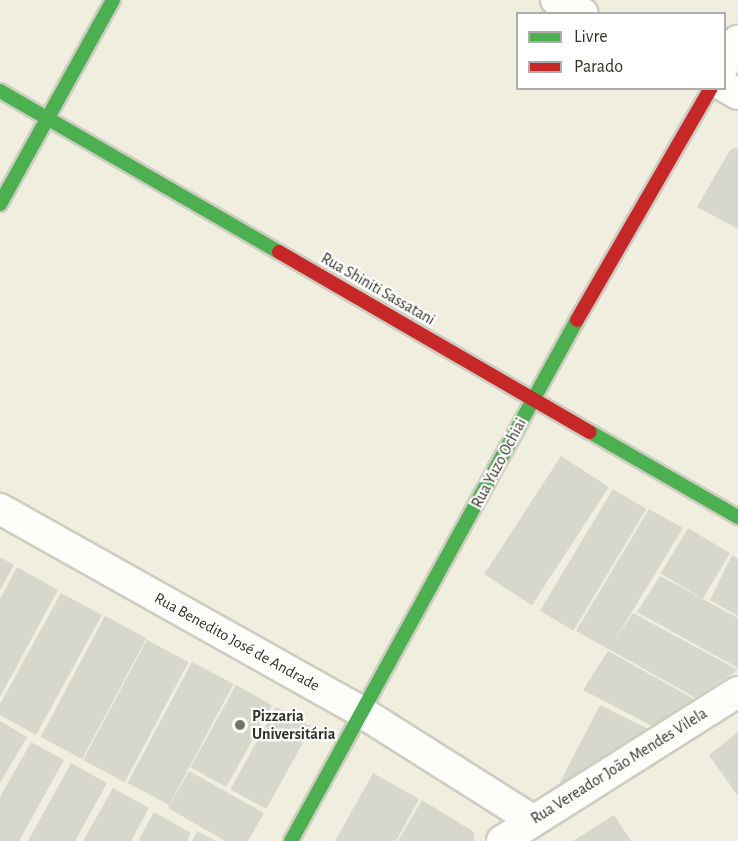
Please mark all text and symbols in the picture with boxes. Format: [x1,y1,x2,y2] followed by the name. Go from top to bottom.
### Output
[516,12,726,90] legend
[574,28,608,46] text: Livre
[574,58,623,76] text: Parado
[318,249,438,329] street label: Rua Shiniti Sassatani
[467,415,531,511] street label: Rua Yuzo Ochiai
[151,588,323,696] street label: Rua Benedito José de Andrade
[527,704,711,828] street label: Rua Vereador João Mendes Vilela
[252,706,335,744] place label: Pizzaria Universitária
[233,718,247,732] marker: Pizzaria Universitária

